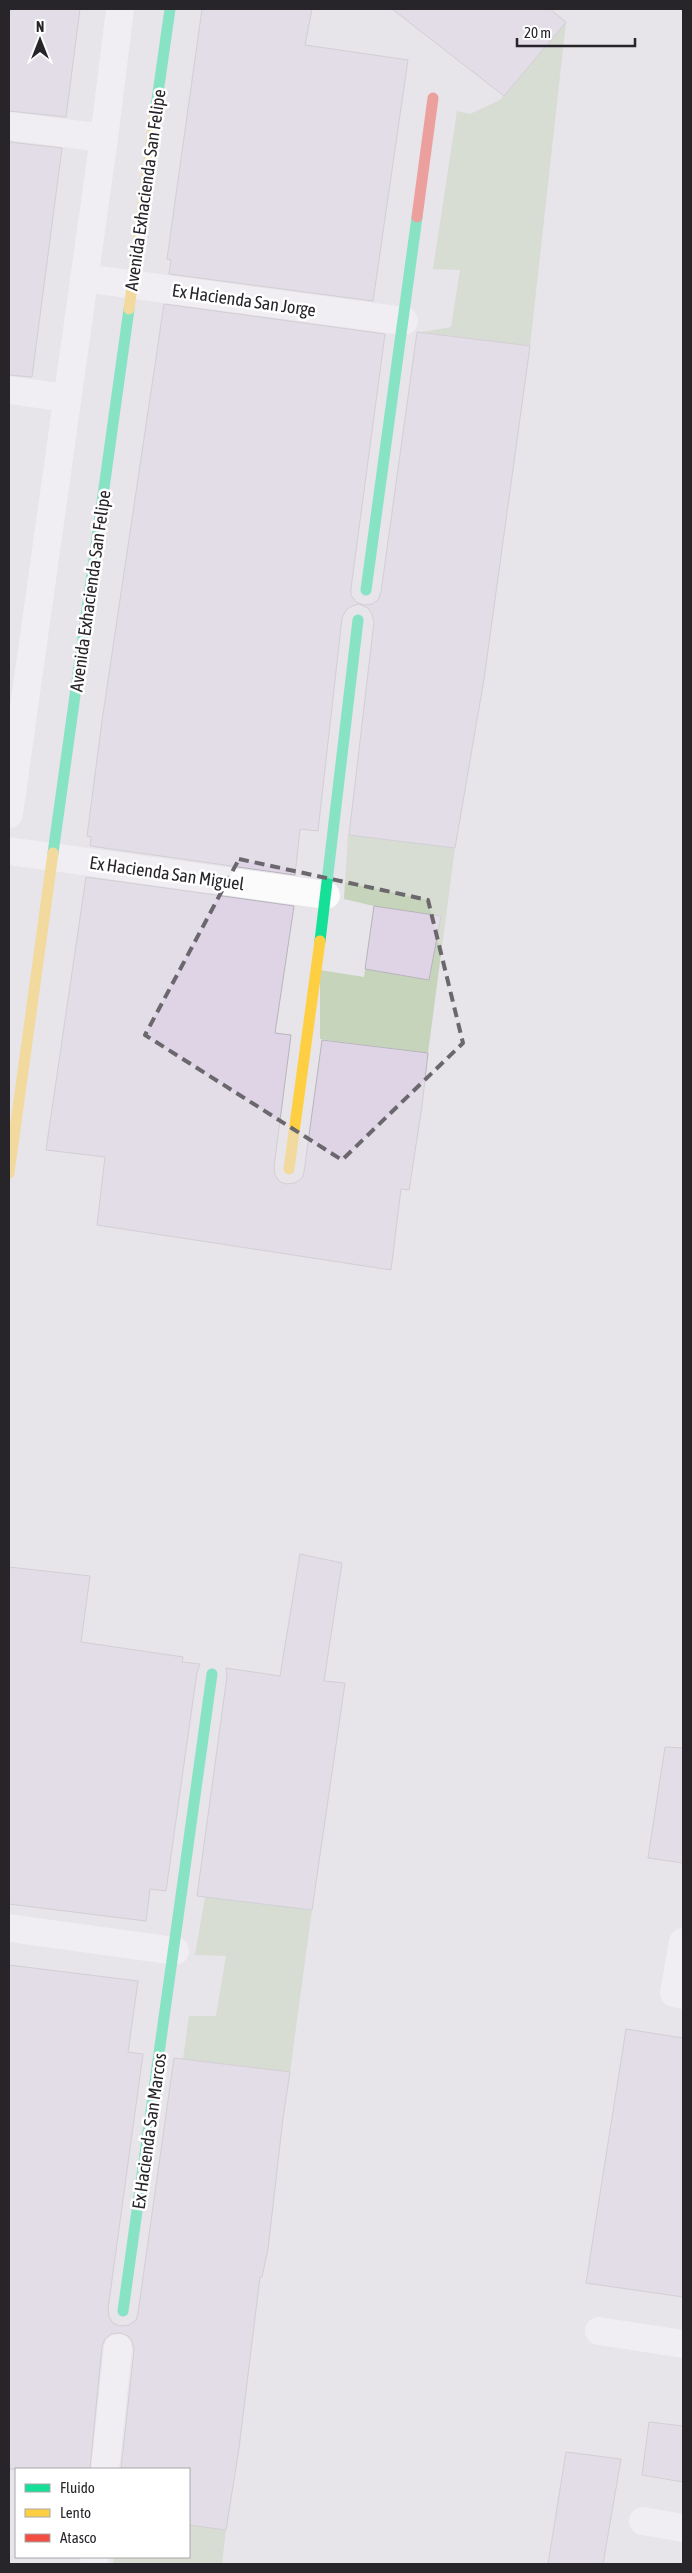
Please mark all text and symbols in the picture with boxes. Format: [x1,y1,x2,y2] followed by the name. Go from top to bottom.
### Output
[15,15,65,65] north arrow
[517,15,634,47] scale bar
[36,19,44,35] text: N
[524,24,551,41] text: 20 m
[120,88,170,292] street label: Avenida Exhacienda San Felipe
[171,280,317,320] street label: Ex Hacienda San Jorge
[65,489,115,693] street label: Avenida Exhacienda San Felipe
[88,852,246,894] street label: Ex Hacienda San Miguel
[128,2051,170,2211] street label: Ex Hacienda San Marcos
[15,2468,190,2558] legend
[60,2479,95,2496] text: Fluido
[60,2504,91,2521] text: Lento
[60,2529,97,2546] text: Atasco

